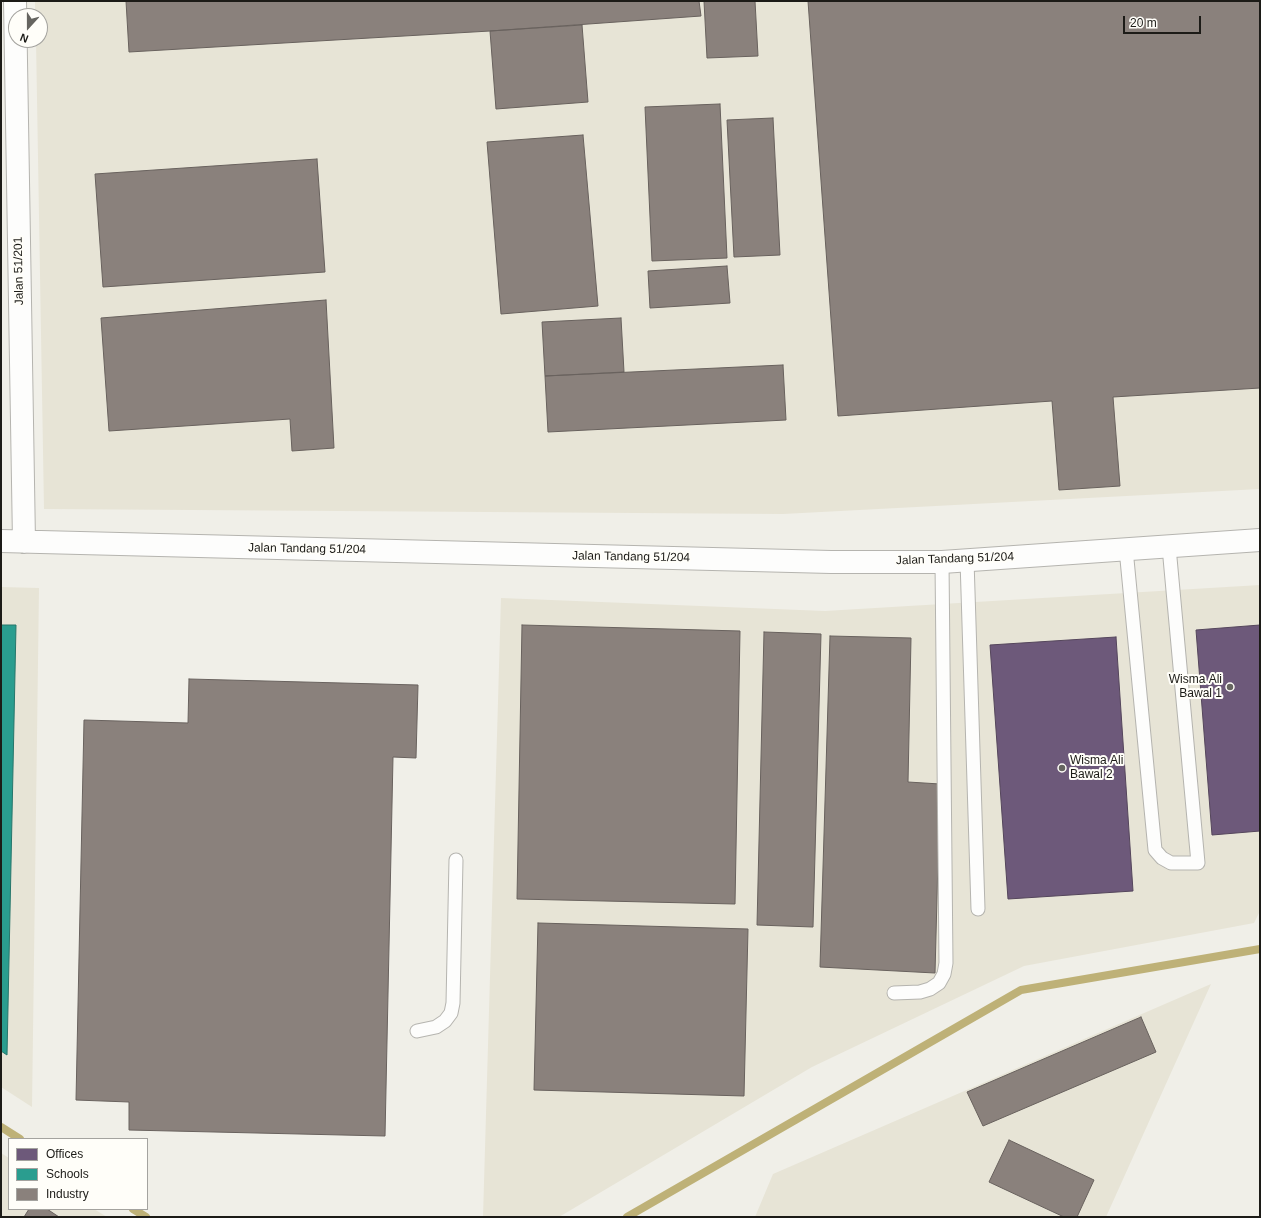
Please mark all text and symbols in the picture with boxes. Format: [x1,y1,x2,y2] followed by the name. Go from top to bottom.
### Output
[8,8,48,48] north arrow
[1125,8,1203,34] scale bar
[1130,16,1157,30] text: 20 m
[18,31,30,45] text: N
[11,237,27,305] street label: Jalan 51/201
[248,541,366,557] street label: Jalan Tandang 51/204
[572,549,690,565] street label: Jalan Tandang 51/204
[896,550,1014,568] street label: Jalan Tandang 51/204
[1169,673,1222,701] place label: Wisma Ali Bawal 1
[1225,682,1235,692] marker: Wisma Ali Bawal 1
[1070,754,1123,782] place label: Wisma Ali Bawal 2
[1057,763,1067,773] marker: Wisma Ali Bawal 2
[8,1138,148,1210] legend
[46,1147,83,1161] text: Offices
[46,1167,89,1181] text: Schools
[46,1187,89,1201] text: Industry

